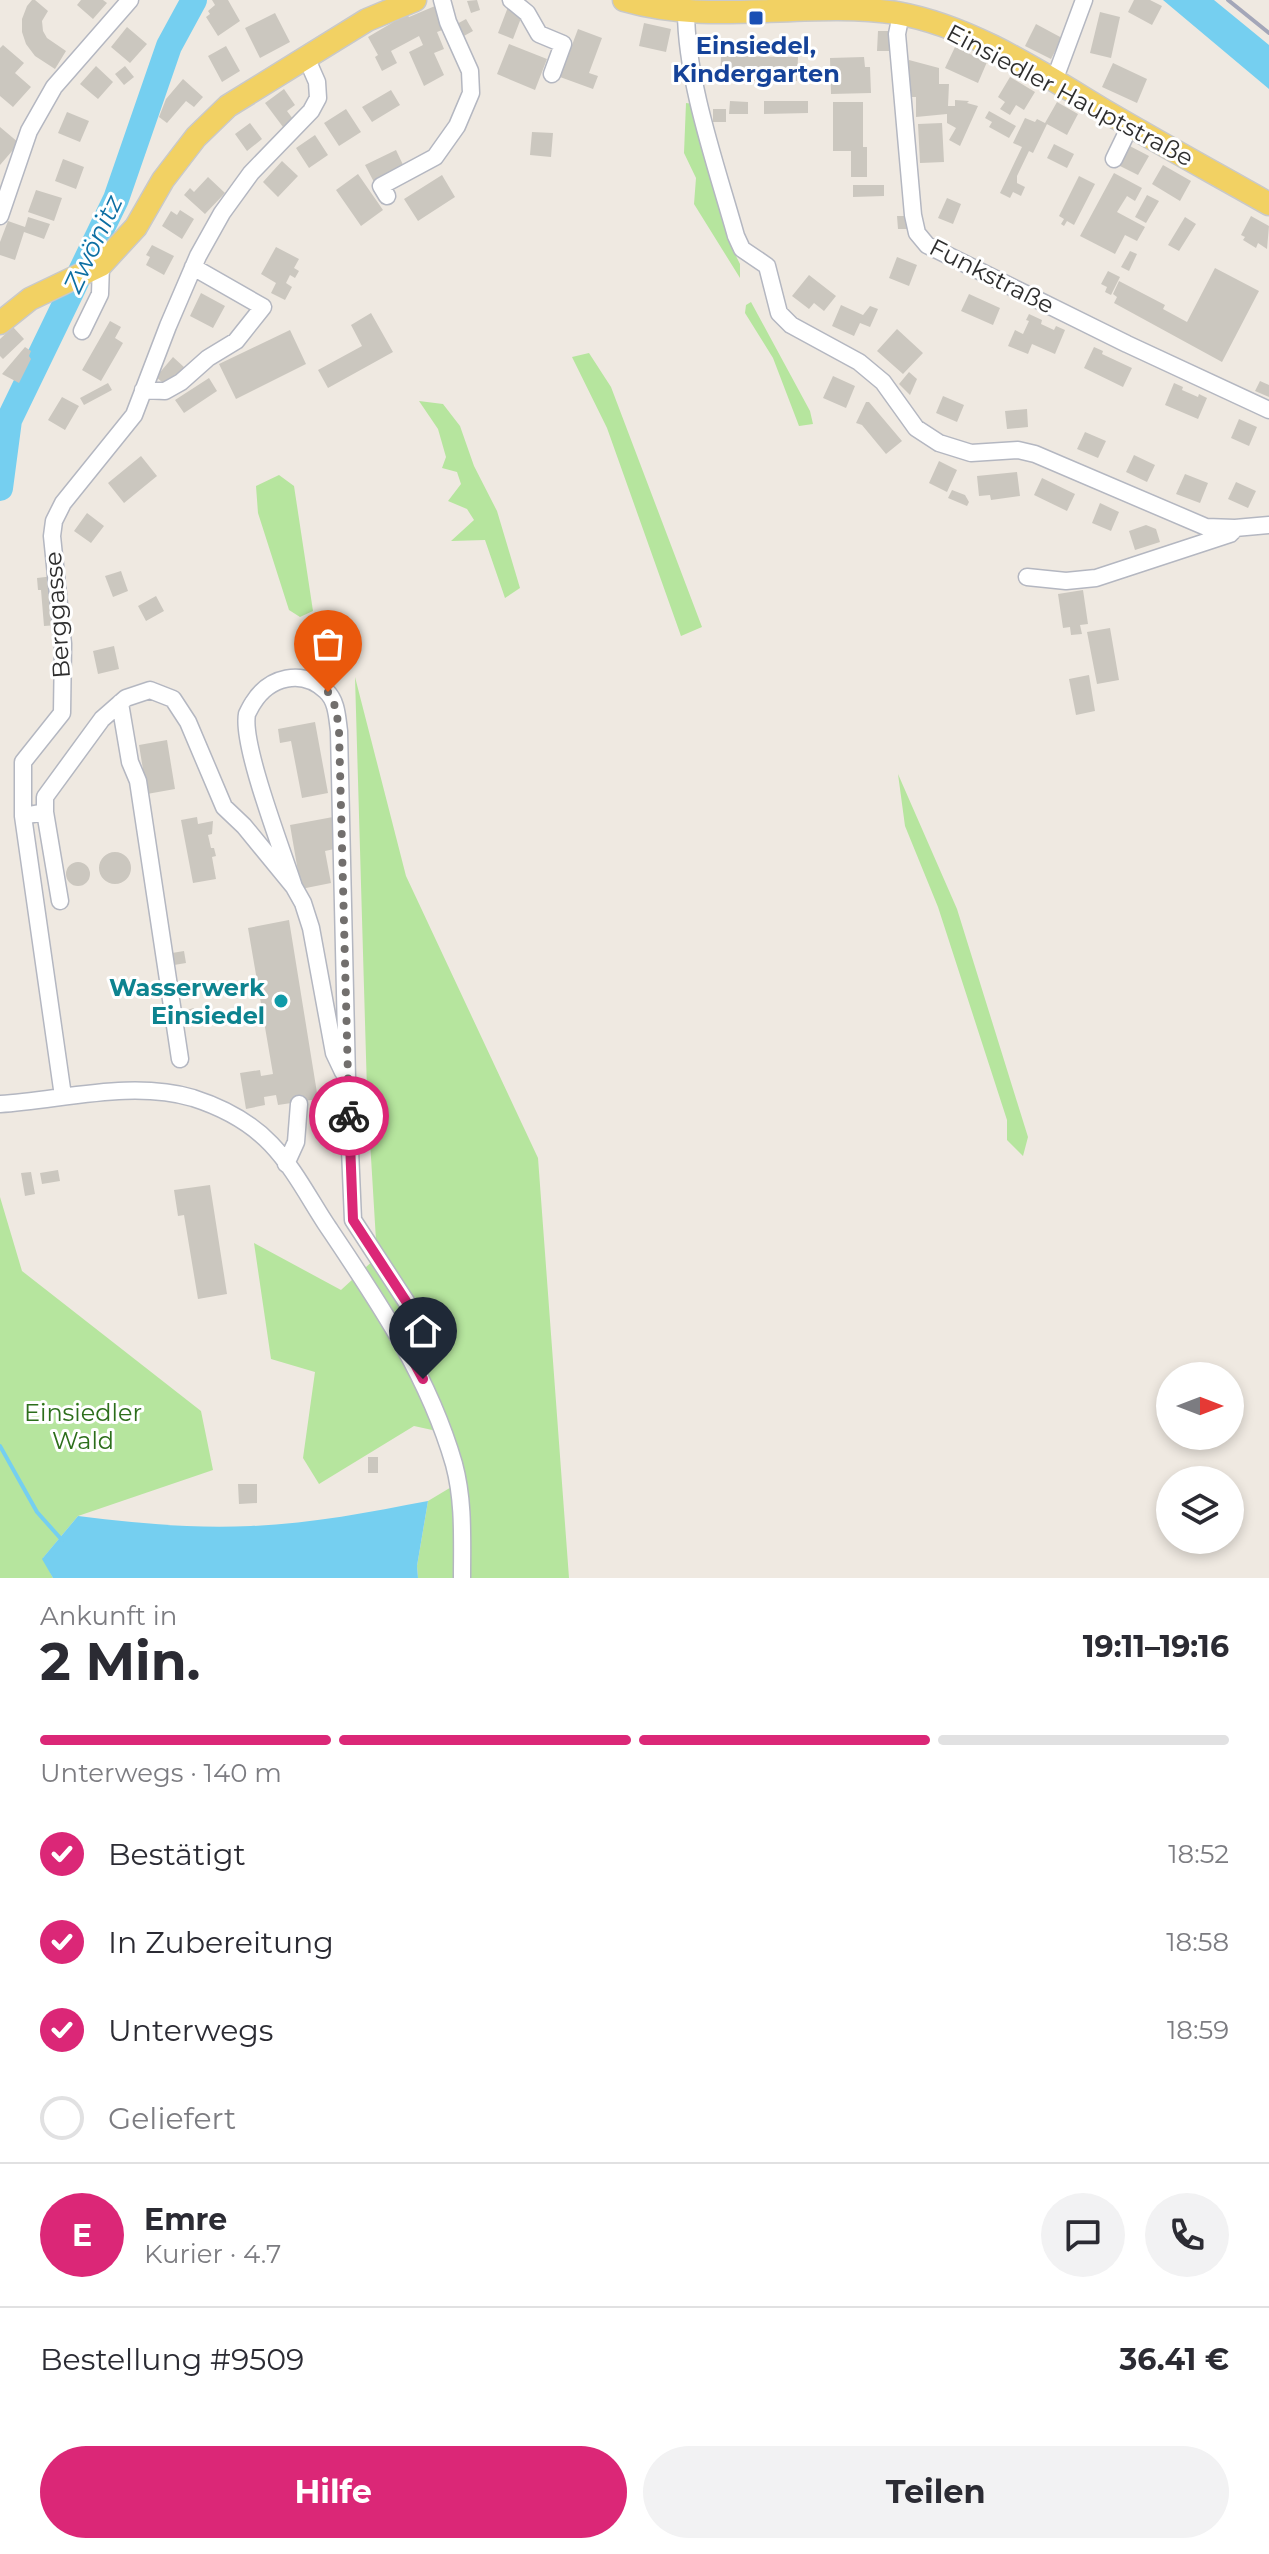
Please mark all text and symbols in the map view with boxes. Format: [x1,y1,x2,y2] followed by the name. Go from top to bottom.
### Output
[747,9,765,27] marker: Einsiedel, Kindergarten
[942,18,1198,172] street label: Einsiedler Hauptstraße
[672,31,840,88] place label: Einsiedel, Kindergarten
[56,190,130,299] water label: Zwönitz
[925,232,1059,320] street label: Funkstraße
[38,551,76,679] street label: Berggasse
[294,610,362,692] pin
[306,622,350,666] icon: bag
[109,973,265,1030] place label: Wasserwerk Einsiedel
[272,992,290,1010] marker: Wasserwerk Einsiedel
[309,1076,389,1156] courier
[327,1094,371,1138] icon: bike
[389,1297,457,1379] pin
[401,1309,445,1353] icon: home
[1156,1362,1244,1450] north arrow
[1156,1362,1244,1554] map controls
[24,1398,142,1455] park label: Einsiedler Wald
[1156,1466,1244,1554] button: layers
[40,1600,177,1632] text: Ankunft in
[1083,1628,1229,1665] text: 19:11–19:16
[40,1630,200,1693] text: 2 Min.
[40,1757,282,1789] text: Unterwegs · 140 m
[40,1832,84,1876] icon: check
[108,1836,246,1873] text: Bestätigt
[1168,1838,1229,1870] text: 18:52
[40,1920,84,1964] icon: check
[108,1924,334,1961] text: In Zubereitung
[1166,1926,1229,1958] text: 18:58
[40,2008,84,2052] icon: check
[108,2012,273,2049] text: Unterwegs
[1167,2014,1229,2046] text: 18:59
[108,2100,236,2137] text: Geliefert
[1041,2193,1125,2277] button: chat
[1145,2193,1229,2277] button: phone
[144,2201,227,2238] text: Emre
[72,2217,92,2254] text: E
[144,2238,281,2270] text: Kurier · 4.7
[40,2341,304,2378] text: Bestellung #9509
[1119,2341,1229,2378] text: 36.41 €
[40,2446,627,2538] button: Hilfe
[643,2446,1229,2538] button: Teilen

